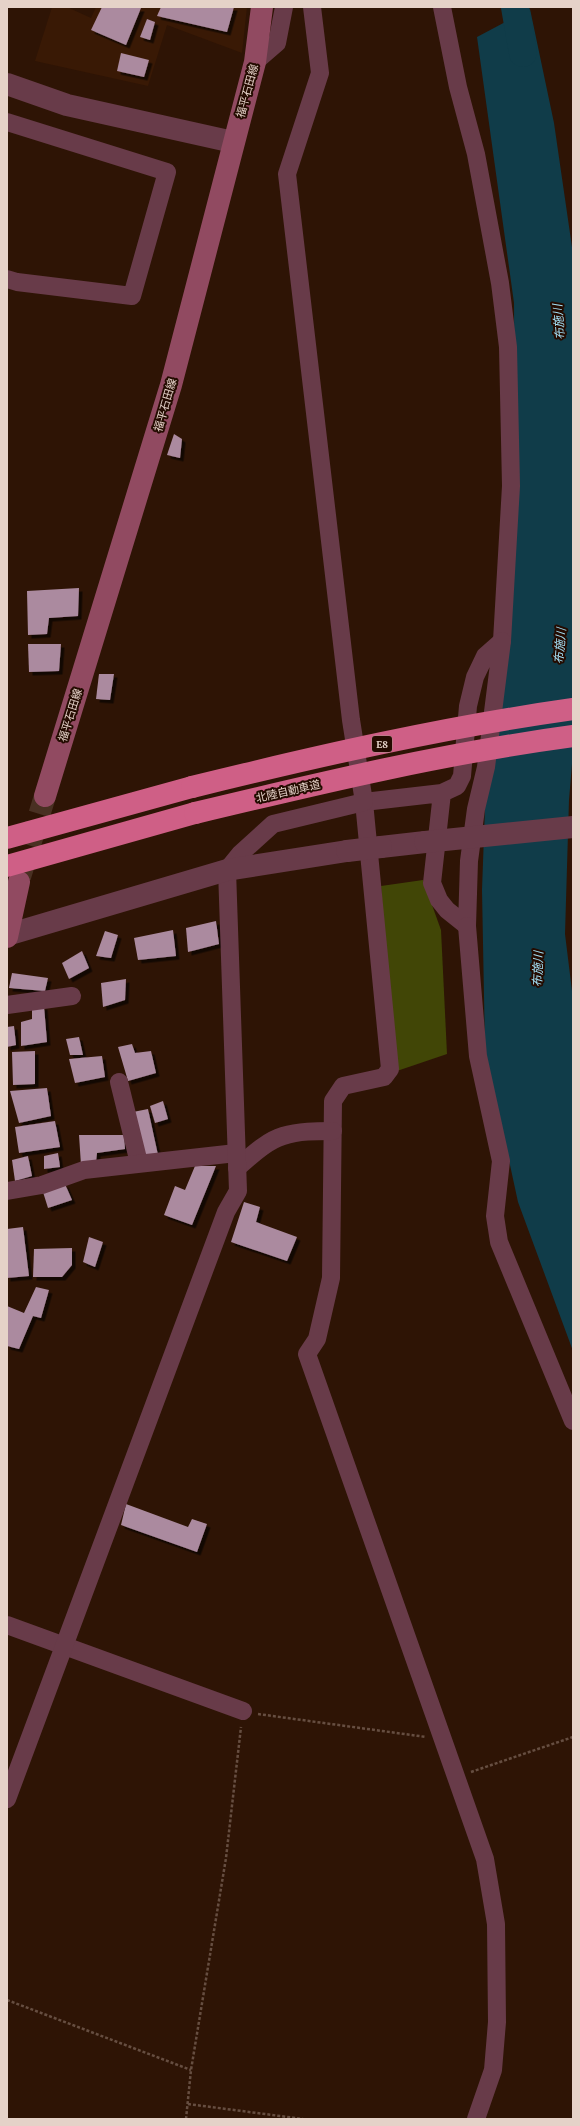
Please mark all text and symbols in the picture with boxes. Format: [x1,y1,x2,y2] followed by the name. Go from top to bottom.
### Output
[233,63,261,119] street label: 福平石田線
[549,301,568,341] water label: 布施川
[151,377,179,433] street label: 福平石田線
[550,625,569,665] water label: 布施川
[55,687,85,743] street label: 福平石田線
[372,736,392,752] road number: E8
[254,777,322,805] street label: 北陸自動車道
[529,949,546,987] water label: 布施川

